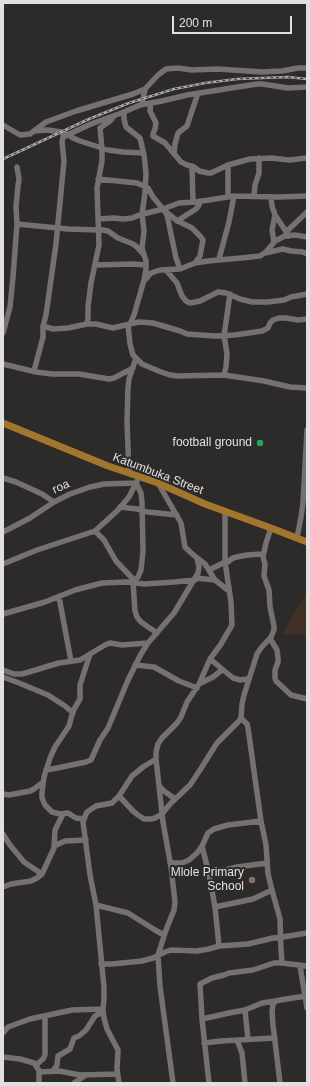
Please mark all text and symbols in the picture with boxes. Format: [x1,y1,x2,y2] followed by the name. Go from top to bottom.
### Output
[174,8,294,34] scale bar
[179,16,212,30] text: 200 m
[173,436,252,450] place label: football ground
[255,438,265,448] marker: football ground
[111,450,205,498] street label: Katumbuka Street
[50,477,72,497] street label: roa
[171,866,244,894] place label: Mlole Primary School
[247,875,257,885] marker: Mlole Primary School

